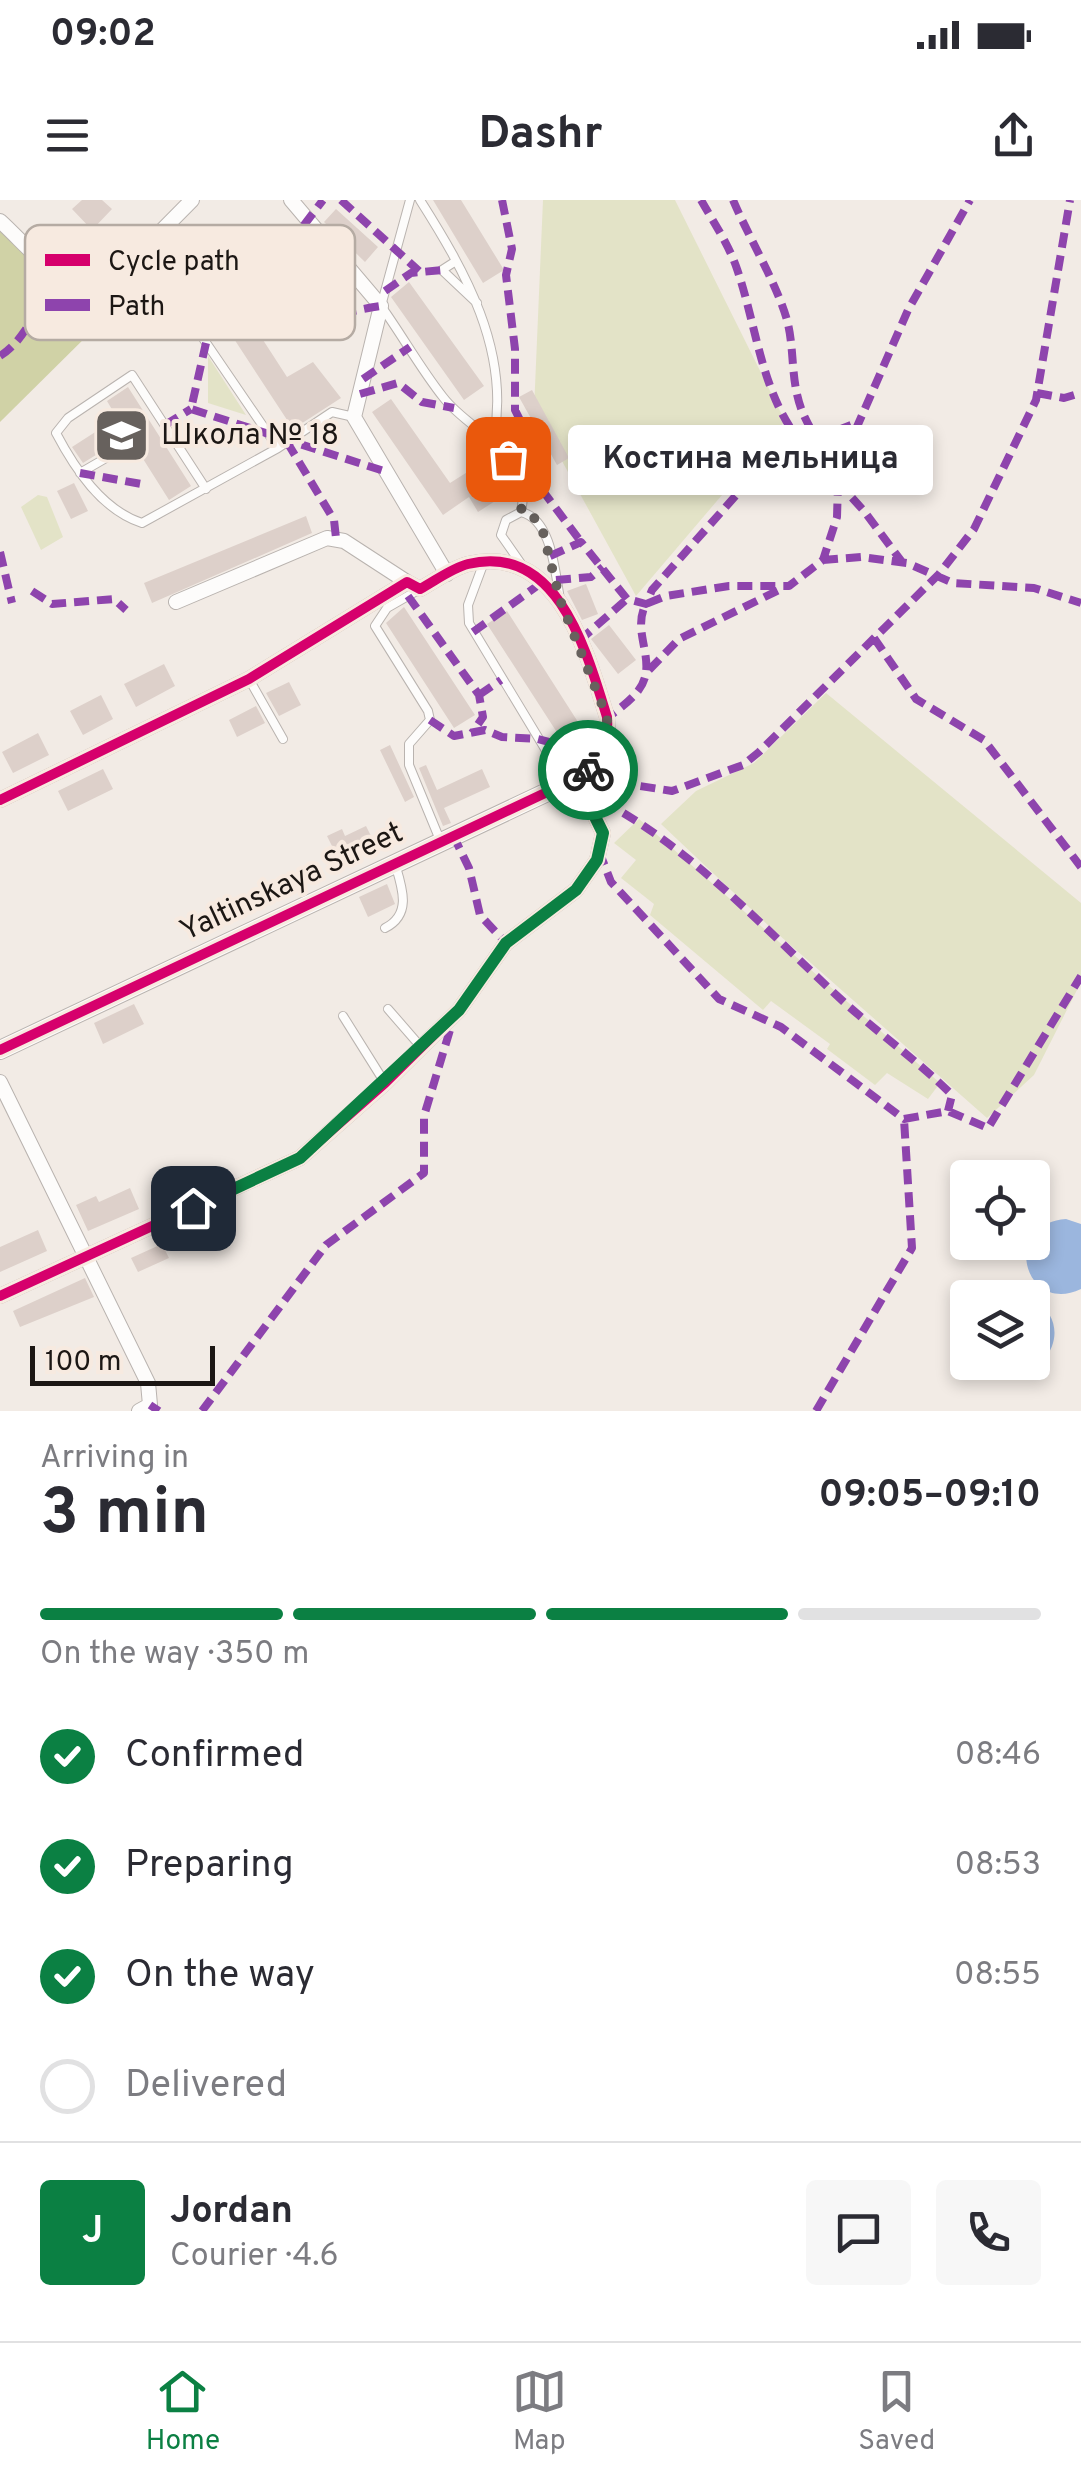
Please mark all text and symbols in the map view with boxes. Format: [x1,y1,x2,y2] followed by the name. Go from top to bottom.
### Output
[50,11,156,60] text: 09:02
[478,107,603,164] text: Dashr
[40,108,95,163] icon: menu
[986,108,1041,163] icon: share
[25,225,355,340] legend
[108,245,240,281] text: Cycle path
[108,290,165,326] text: Path
[92,406,152,466] school or university icon: Школа № 18
[466,417,551,502] pin
[161,418,339,455] place label: Школа № 18
[568,424,933,494] callout: Костина мельница
[481,432,536,487] icon: bag
[602,440,899,480] text: Костина мельница
[538,720,638,820] courier
[561,743,616,798] icon: bike
[175,815,409,951] street label: Yaltinskaya Street
[950,1160,1050,1380] map controls
[950,1160,1050,1260] button: locate
[151,1166,236,1251] pin
[166,1181,221,1236] icon: home
[950,1280,1050,1380] button: layers
[30,1341,215,1386] scale bar
[45,1345,121,1381] text: 100 m
[40,1439,189,1479] text: Arriving in
[818,1472,1041,1521] text: 09:05–09:10
[40,1475,209,1557] text: 3 min
[40,1635,309,1675] text: On the way · 350 m
[40,1729,95,1784] icon: check
[125,1732,304,1781] text: Confirmed
[955,1736,1041,1776] text: 08:46
[40,1839,95,1894] icon: check
[125,1842,294,1891] text: Preparing
[955,1846,1041,1886] text: 08:53
[40,1949,95,2004] icon: check
[125,1952,315,2001] text: On the way
[954,1956,1041,1996] text: 08:55
[125,2062,287,2111] text: Delivered
[806,2180,911,2285] button: chat
[936,2180,1041,2285] button: phone
[170,2188,293,2237] text: Jordan
[82,2208,103,2257] text: J
[170,2237,339,2277] text: Courier · 4.6
[146,2364,220,2460] tab: Home
[512,2364,567,2460] tab: Map
[858,2364,935,2460] tab: Saved

